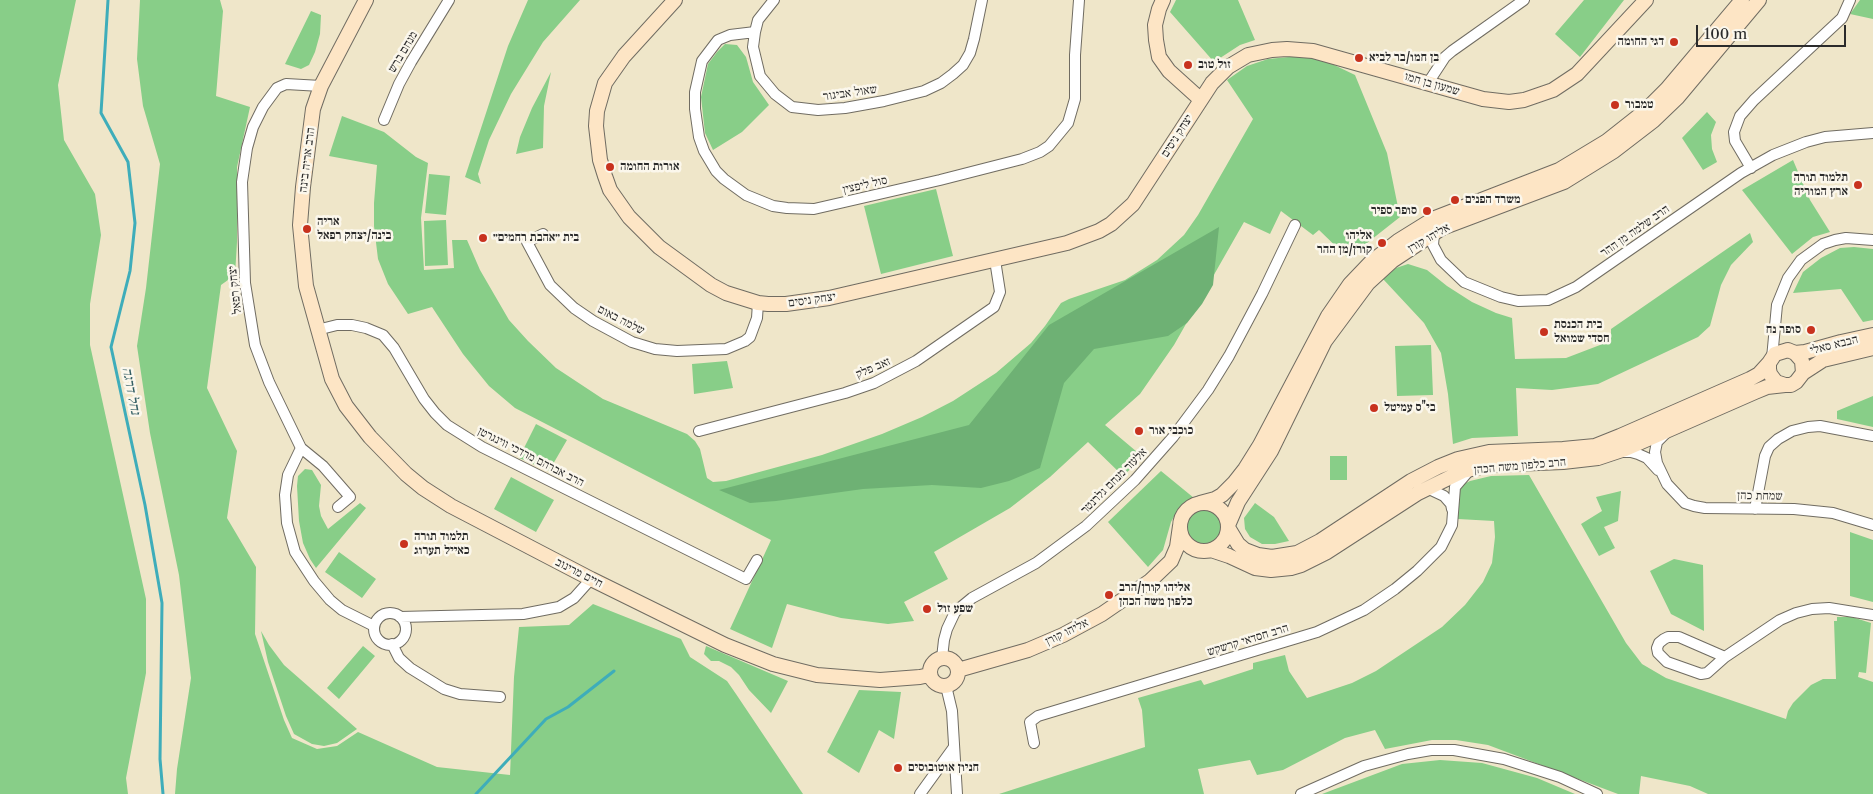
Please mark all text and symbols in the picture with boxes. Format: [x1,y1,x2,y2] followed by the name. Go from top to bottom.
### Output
[1698,15,1848,47] scale bar
[1704,24,1747,43] text: 100 m
[385,29,421,75] street label: מנחם ברש
[1618,35,1664,49] place label: דגי החומה
[1668,36,1680,48] marker: דגי החומה
[1369,51,1439,65] place label: בן חמו/בר לביא
[1353,52,1365,64] marker: בן חמו/בר לביא
[1198,58,1231,72] place label: זול טוב
[1182,59,1194,71] marker: זול טוב
[1403,69,1461,99] street label: שמעון בן חמו
[822,82,878,104] street label: שאול אביגור
[1625,98,1654,112] place label: טמבור
[1609,99,1621,111] marker: טמבור
[1158,112,1196,160] street label: יצחק ניסים
[296,127,318,193] street label: הרב אריה בינה
[620,160,679,174] place label: אורות החומה
[604,161,616,173] marker: אורות החומה
[1793,171,1848,199] place label: תלמוד תורה ארץ המוריה
[841,173,889,197] street label: סול ליפצין
[1852,179,1864,191] marker: תלמוד תורה ארץ המוריה
[1465,193,1520,207] place label: משרד הפנים
[1449,194,1461,206] marker: משרד הפנים
[1598,202,1672,260] street label: הרב שלמה מן ההר
[1371,204,1417,218] place label: סופר ספיר
[1421,205,1433,217] marker: סופר ספיר
[317,215,391,243] place label: אריה בינה/יצחק רפאל
[1405,220,1453,256] street label: אליהו קורן
[301,223,313,235] marker: אריה בינה/יצחק רפאל
[1317,229,1372,257] place label: אליהו קורן/מן ההר
[493,231,579,245] place label: בית ״אהבת רחמים״
[477,232,489,244] marker: בית ״אהבת רחמים״
[1376,237,1388,249] marker: אליהו קורן/מן ההר
[225,265,245,315] street label: יצחק רפאל
[787,290,837,310] street label: יצחק ניסים
[595,302,647,338] street label: שלמה באום
[1554,318,1610,346] place label: בית הכנסת חסדי שמואל
[1766,323,1801,337] place label: סופר נח
[1805,324,1817,336] marker: סופר נח
[1538,326,1550,338] marker: בית הכנסת חסדי שמואל
[1809,332,1859,358] street label: הבבא סאלי
[853,354,893,382] street label: זאב פלק
[118,366,144,416] water label: נחל דרגה
[1384,401,1436,415] place label: בי"ס עמיטל
[1368,402,1380,414] marker: בי"ס עמיטל
[475,424,587,490] street label: הרב אברהם מרדכי ווינגרטן
[1149,424,1193,438] place label: כוכבי אור
[1133,425,1145,437] marker: כוכבי אור
[1078,445,1150,517] street label: אלעזר מנחם גלרנטר
[1473,455,1567,477] street label: הרב כלפון משה הכהן
[1737,488,1783,504] street label: שמחת כהן
[414,530,469,558] place label: תלמוד תורה כאייל תערוג
[398,538,410,550] marker: תלמוד תורה כאייל תערוג
[553,555,605,591] street label: חיים מרינוב
[1119,581,1193,609] place label: אליהו קורן/הרב כלפון משה הכהן
[1103,589,1115,601] marker: אליהו קורן/הרב כלפון משה הכהן
[937,602,973,616] place label: שפע זול
[921,603,933,615] marker: שפע זול
[1043,615,1091,649] street label: אליהו קורן
[1206,621,1290,659] street label: הרב חסדאי קרשקש
[908,761,979,775] place label: חניון אוטובוסים
[892,762,904,774] marker: חניון אוטובוסים

